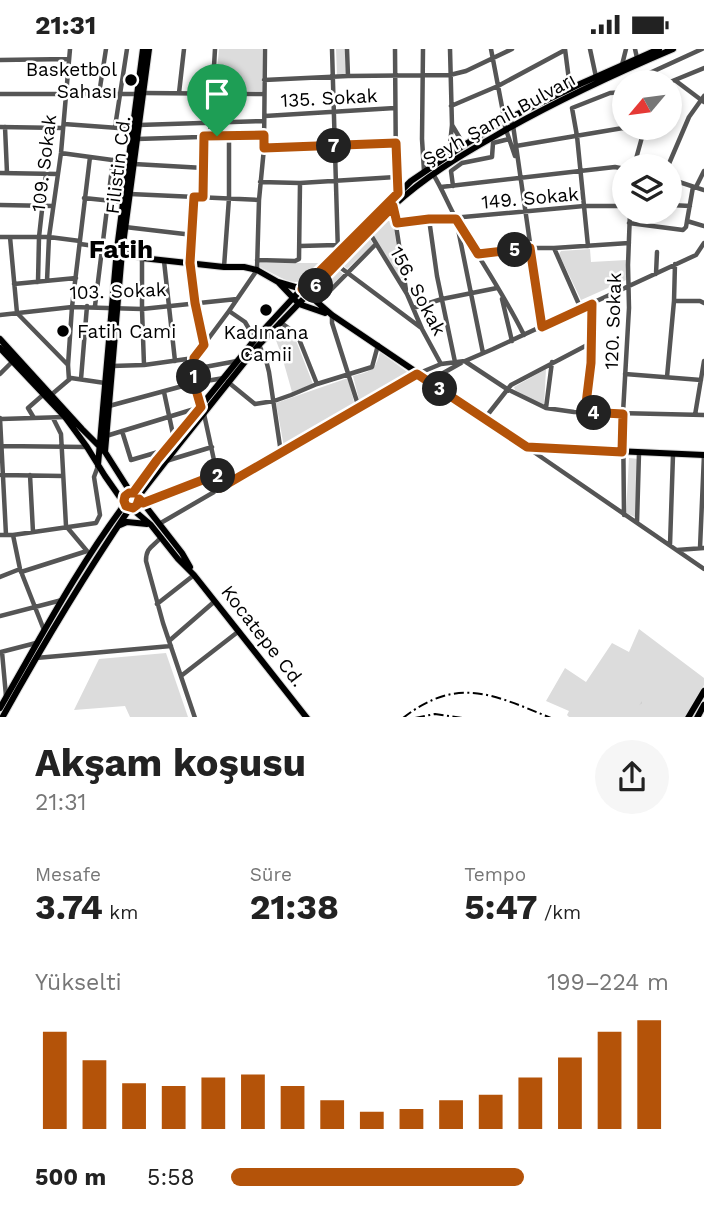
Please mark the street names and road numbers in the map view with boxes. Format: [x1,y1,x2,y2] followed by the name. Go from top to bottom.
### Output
[419,67,579,171] street label: Şeyh Şamil Bulvarı
[280,84,378,112] street label: 135. Sokak
[27,113,61,213] street label: 109. Sokak
[101,115,135,215] street label: Filistin Cd.
[480,182,580,214] street label: 149. Sokak
[385,243,451,340] street label: 156. Sokak
[600,272,626,370] street label: 120. Sokak
[69,278,167,304] street label: 103. Sokak
[216,581,310,691] street label: Kocatepe Cd.

